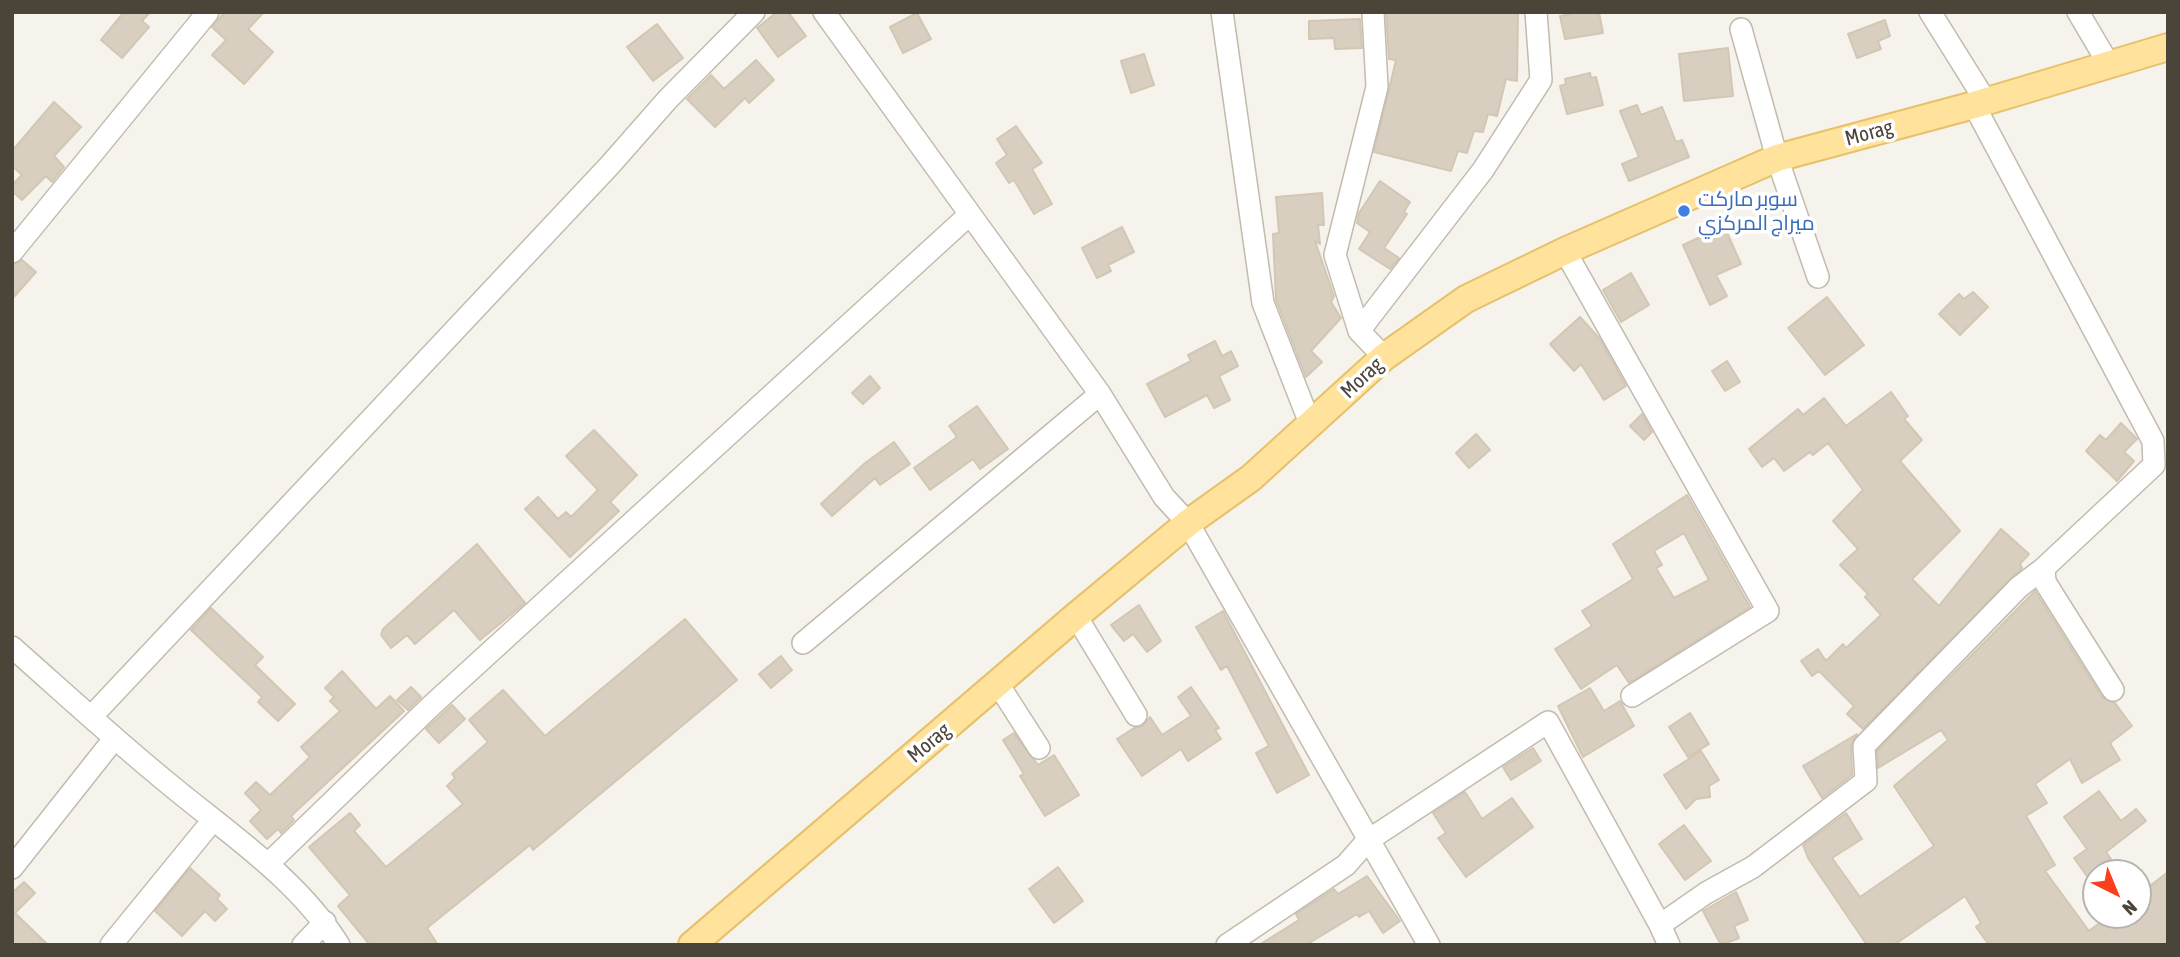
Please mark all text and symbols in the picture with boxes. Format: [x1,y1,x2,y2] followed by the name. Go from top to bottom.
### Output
[1842,115,1896,151] street label: Morag
[1698,186,1815,236] place label: سوبر ماركت ميراج المركزي
[1676,203,1692,219] marker: سوبر ماركت ميراج المركزي
[1336,352,1388,404] street label: Morag
[902,718,956,768] street label: Morag
[2082,859,2152,929] north arrow
[2118,896,2142,920] text: N

